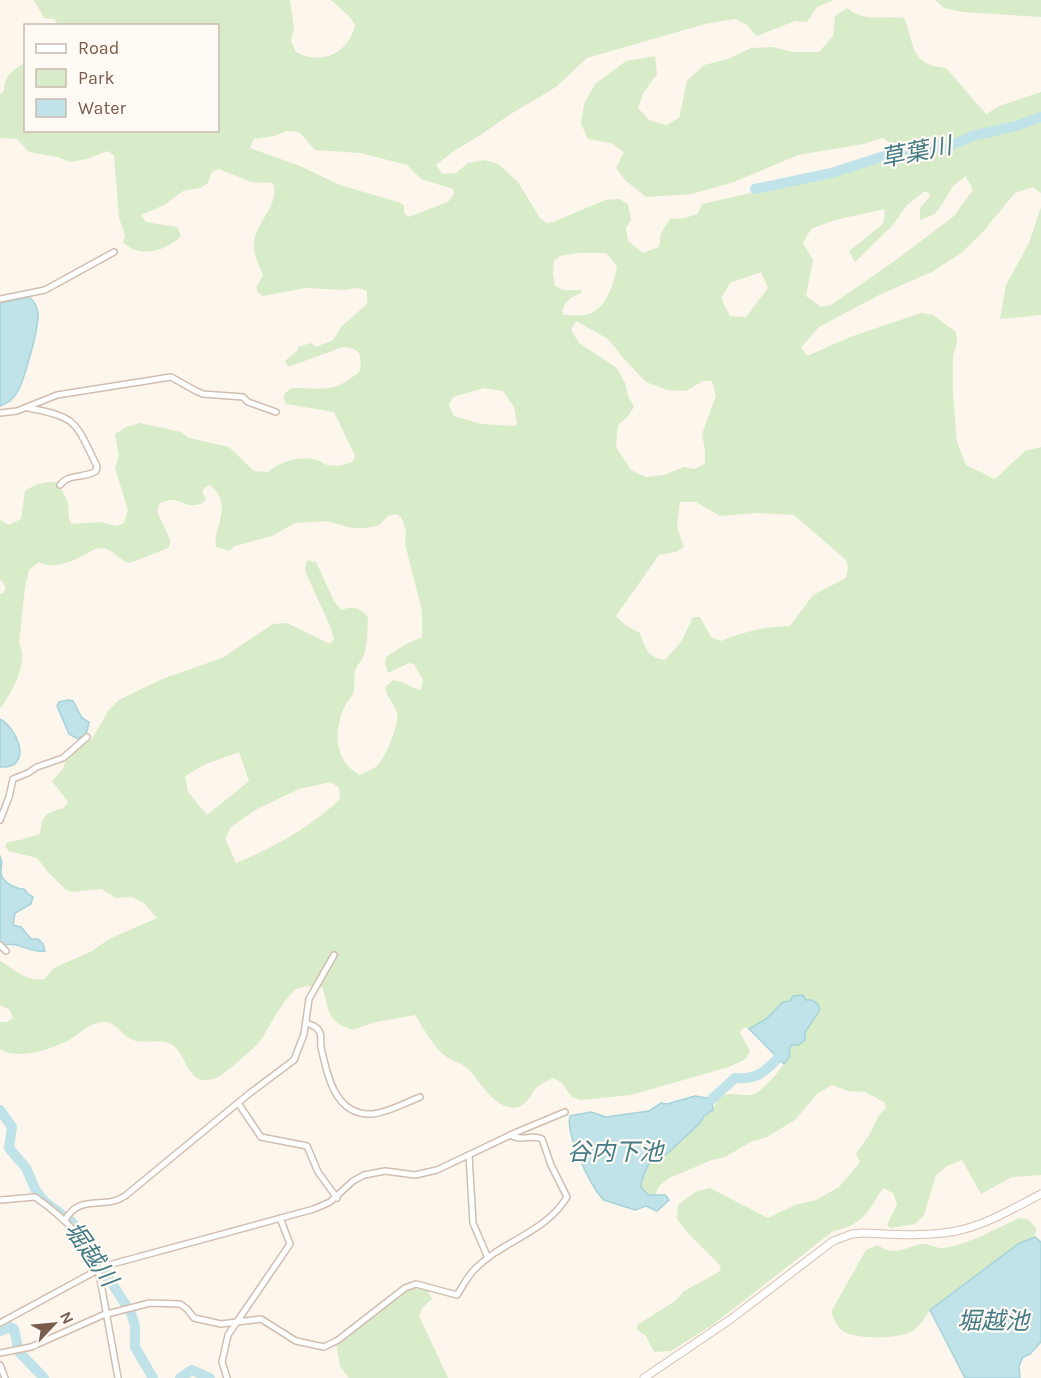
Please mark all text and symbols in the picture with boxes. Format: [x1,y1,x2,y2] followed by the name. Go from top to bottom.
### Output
[24,24,219,132] legend
[78,37,119,59] text: Road
[78,67,115,89] text: Park
[78,97,126,119] text: Water
[878,131,957,173] water label: 草葉川
[567,1138,665,1166] water label: 谷内下池
[59,1216,125,1294] water label: 堀越川
[24,1294,84,1354] north arrow
[957,1307,1031,1335] water label: 堀越池
[56,1308,78,1327] text: N

